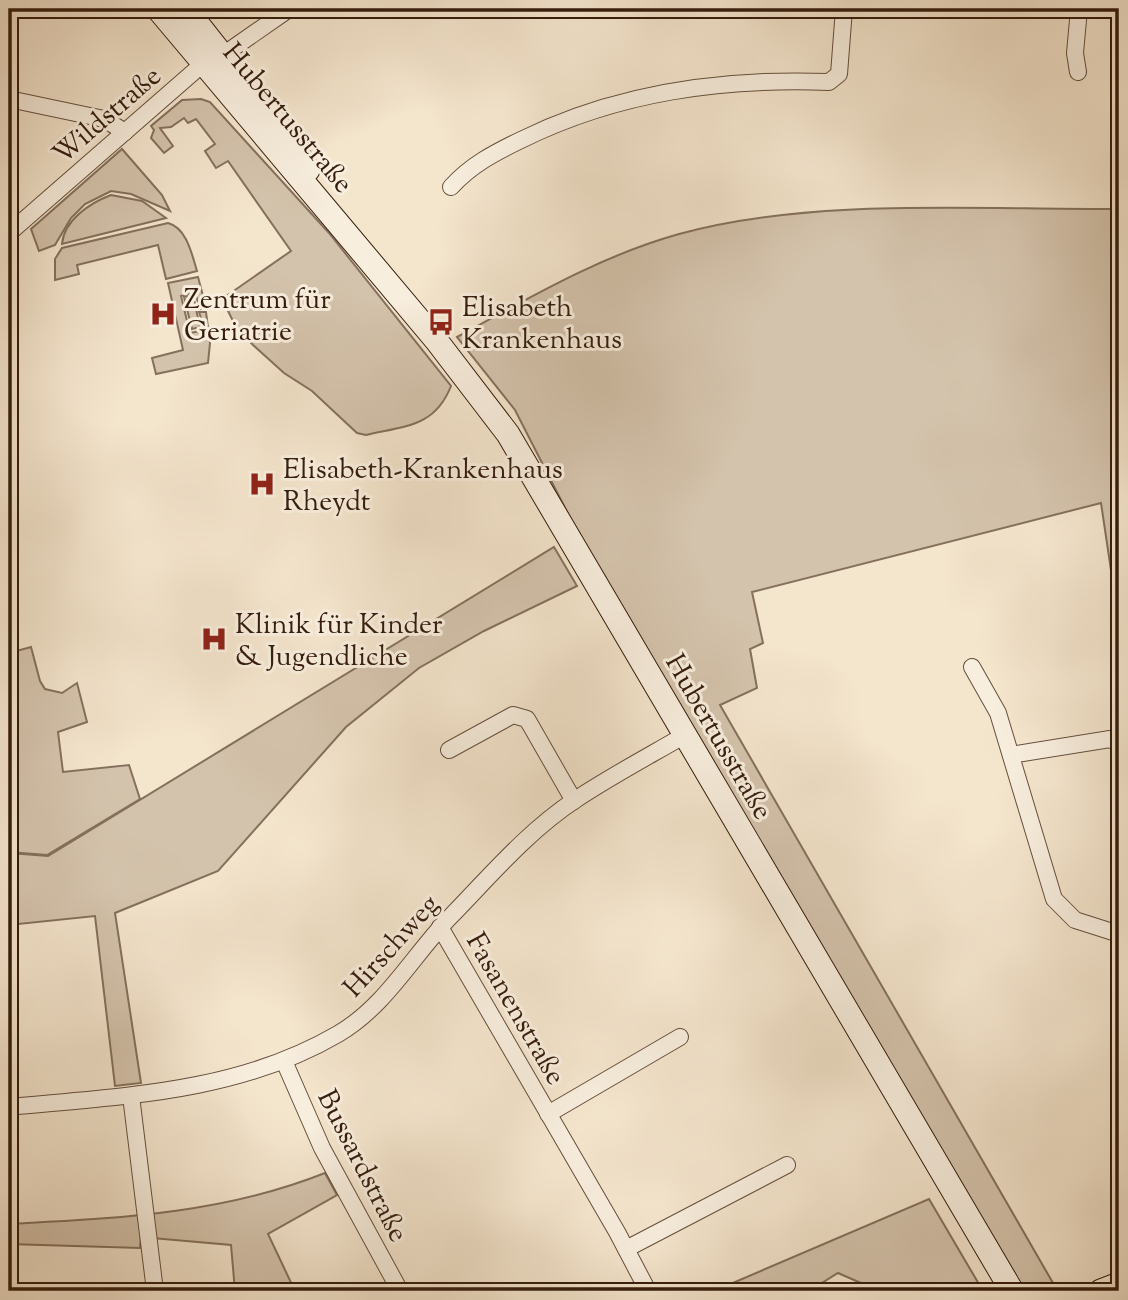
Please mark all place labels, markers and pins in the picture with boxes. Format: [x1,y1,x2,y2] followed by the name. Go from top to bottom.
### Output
[184,281,331,353] place label: Zentrum für Geriatrie
[462,289,622,361] place label: Elisabeth Krankenhaus
[148,299,178,329] hospital icon: Zentrum für Geriatrie
[426,307,456,337] bus stop icon: Elisabeth Krankenhaus
[283,451,563,523] place label: Elisabeth-Krankenhaus Rheydt
[247,469,277,499] hospital icon: Elisabeth-Krankenhaus Rheydt
[235,606,443,678] place label: Klinik für Kinder & Jugendliche
[199,624,229,654] hospital icon: Klinik für Kinder & Jugendliche

